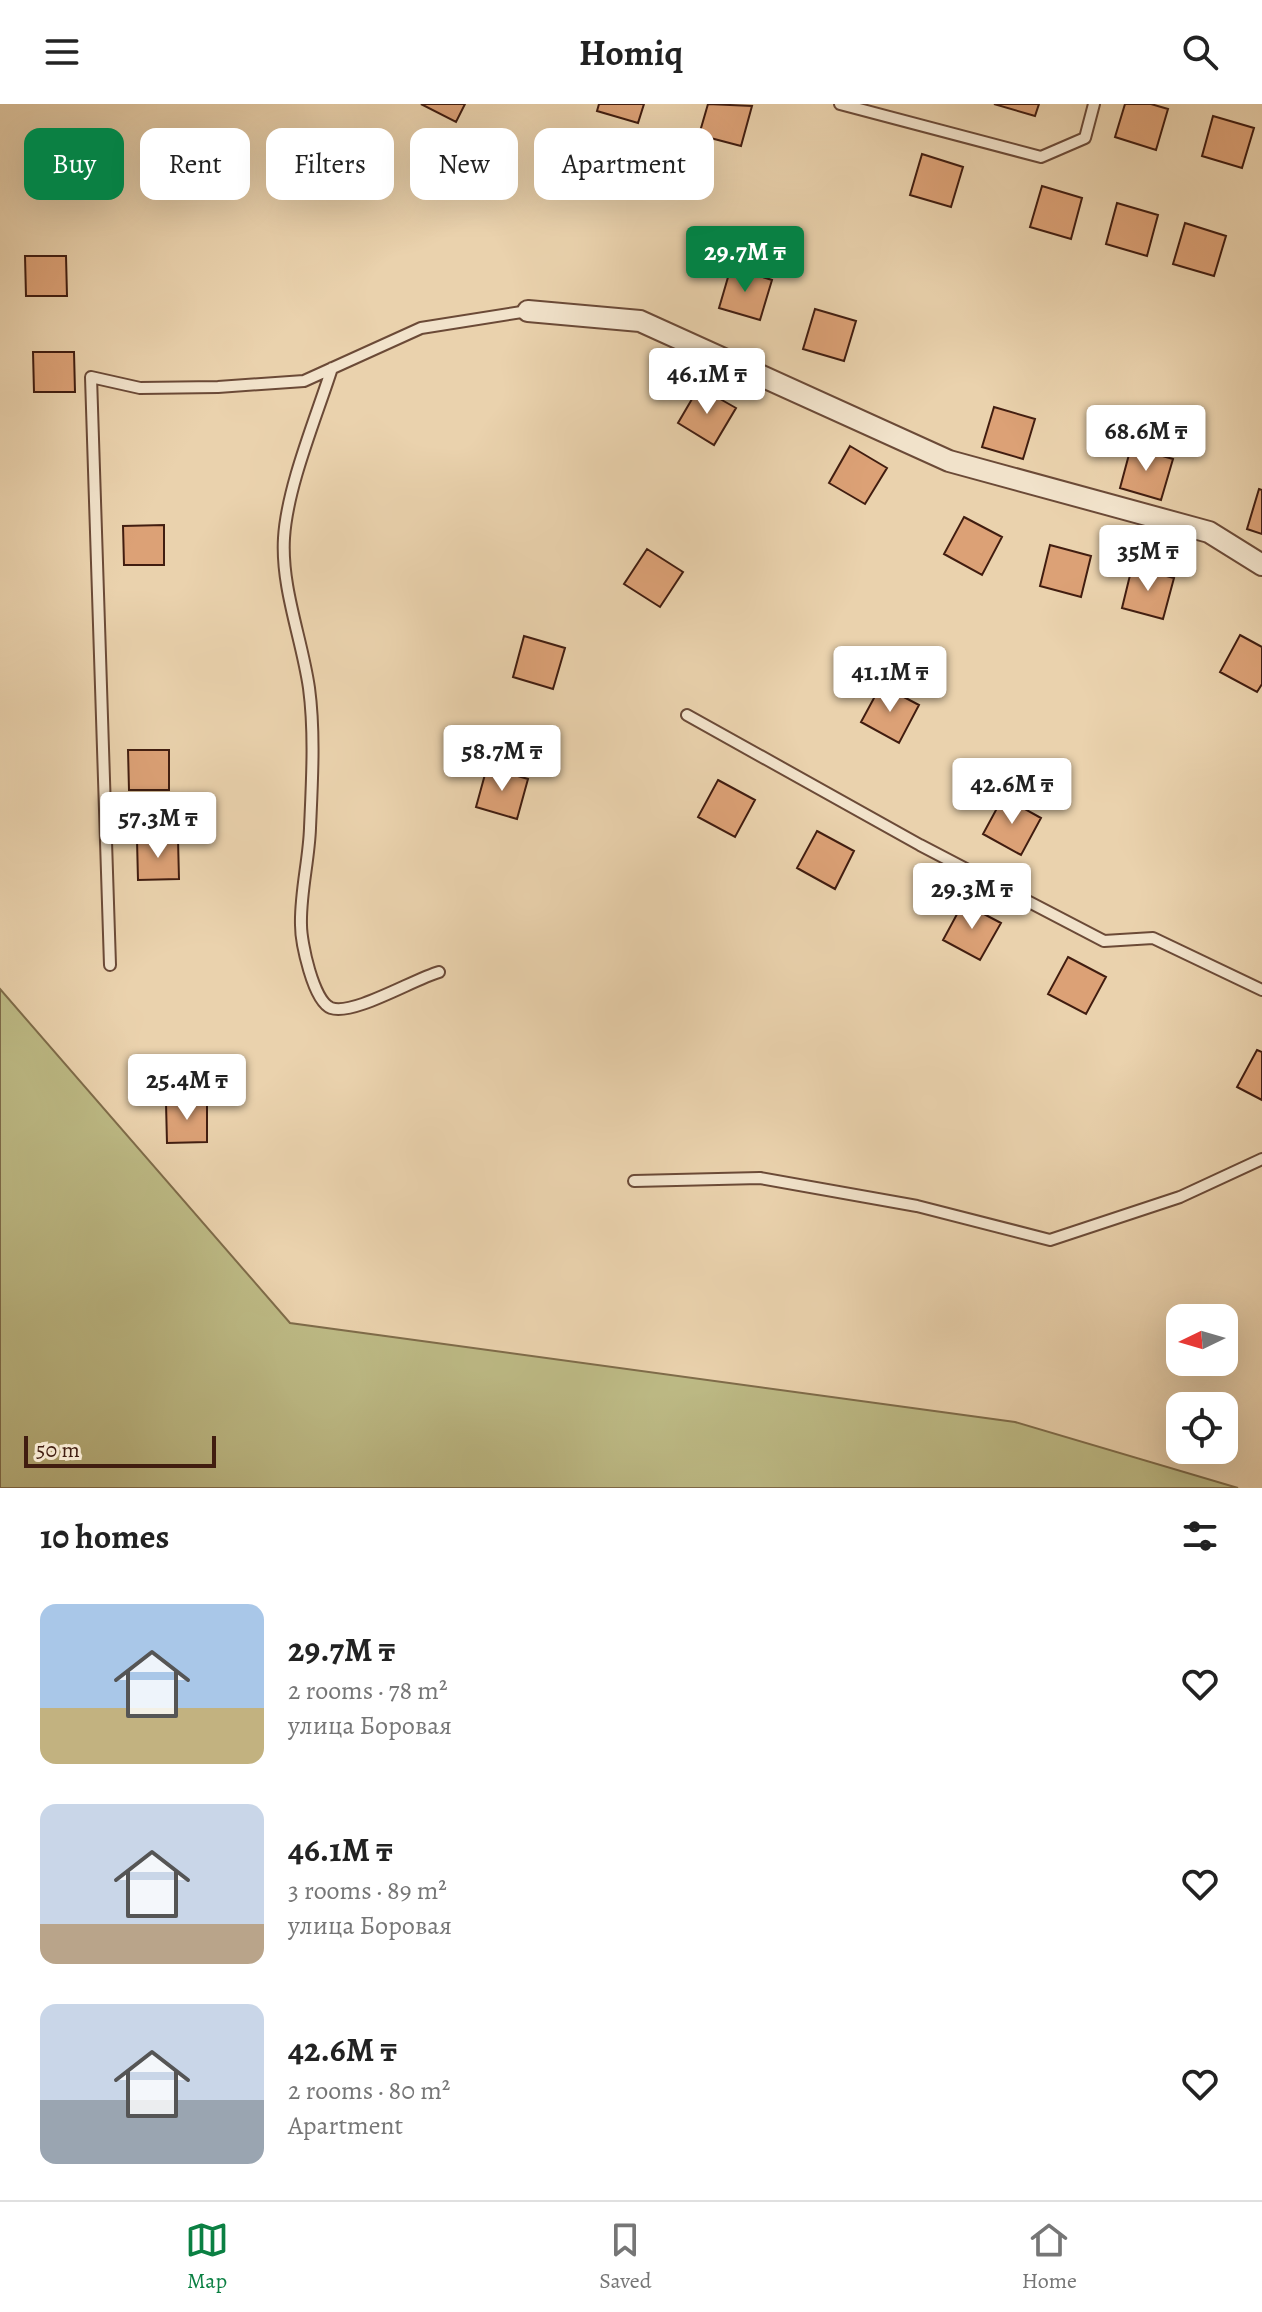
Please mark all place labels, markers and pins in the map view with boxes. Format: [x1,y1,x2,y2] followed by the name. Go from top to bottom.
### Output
[671,226,819,294] pin: 29.7M ₸
[633,348,781,416] pin: 46.1M ₸
[1072,405,1220,473] pin: 68.6M ₸
[1092,525,1204,593] pin: 35M ₸
[816,646,964,714] pin: 41.1M ₸
[428,725,576,793] pin: 58.7M ₸
[938,758,1086,826] pin: 42.6M ₸
[84,792,232,860] pin: 57.3M ₸
[898,863,1046,931] pin: 29.3M ₸
[113,1054,261,1122] pin: 25.4M ₸

